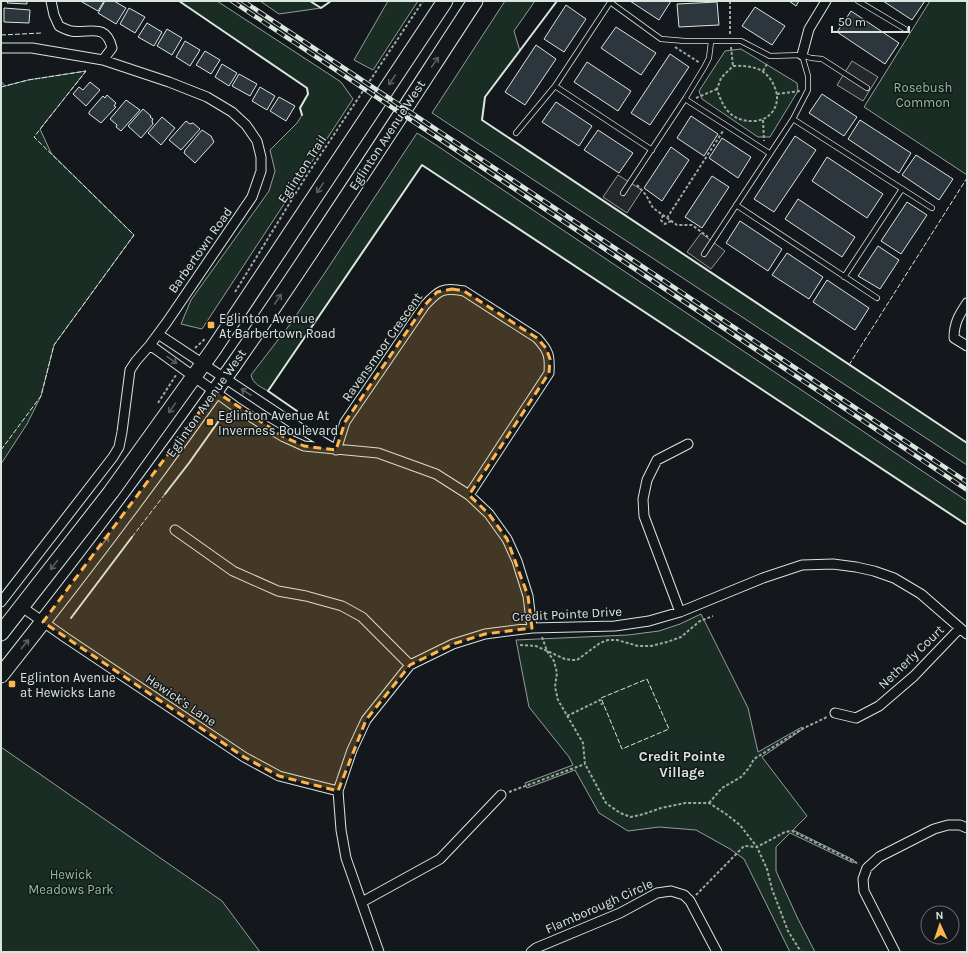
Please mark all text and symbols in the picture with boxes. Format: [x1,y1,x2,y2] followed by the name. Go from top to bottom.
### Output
[832,8,909,34] scale bar
[838,15,866,29] text: 50 m
[431,57,439,68] one-way arrow
[388,74,396,85] one-way arrow
[346,77,428,193] street label: Eglinton Avenue West
[894,80,952,110] park label: Rosebush Common
[275,132,329,206] street label: Eglinton Trail
[316,183,324,194] one-way arrow
[165,204,235,296] street label: Barbertown Road
[339,290,425,404] street label: Ravensmoor Crescent
[274,294,282,305] one-way arrow
[219,311,336,341] place label: Eglinton Avenue At Barbertown Road
[206,320,216,330] marker: Eglinton Avenue At Barbertown Road
[163,346,249,460] street label: Eglinton Avenue West
[167,356,178,364] one-way arrow
[241,388,252,396] one-way arrow
[168,402,176,413] one-way arrow
[218,408,338,438] place label: Eglinton Avenue At Inverness Boulevard
[205,417,215,427] marker: Eglinton Avenue At Inverness Boulevard
[100,536,109,547] one-way arrow
[50,560,59,571] one-way arrow
[512,604,623,624] street label: Credit Pointe Drive
[875,622,947,692] street label: Netherly Court
[21,639,30,650] one-way arrow
[20,670,116,700] place label: Eglinton Avenue at Hewicks Lane
[143,671,220,729] street label: Hewick's Lane
[7,679,17,689] marker: Eglinton Avenue at Hewicks Lane
[639,748,725,781] district label: Credit Pointe Village
[28,867,114,897] park label: Hewick Meadows Park
[543,875,655,936] street label: Flamborough Circle
[920,905,960,945] north arrow
[935,909,944,922] text: N

